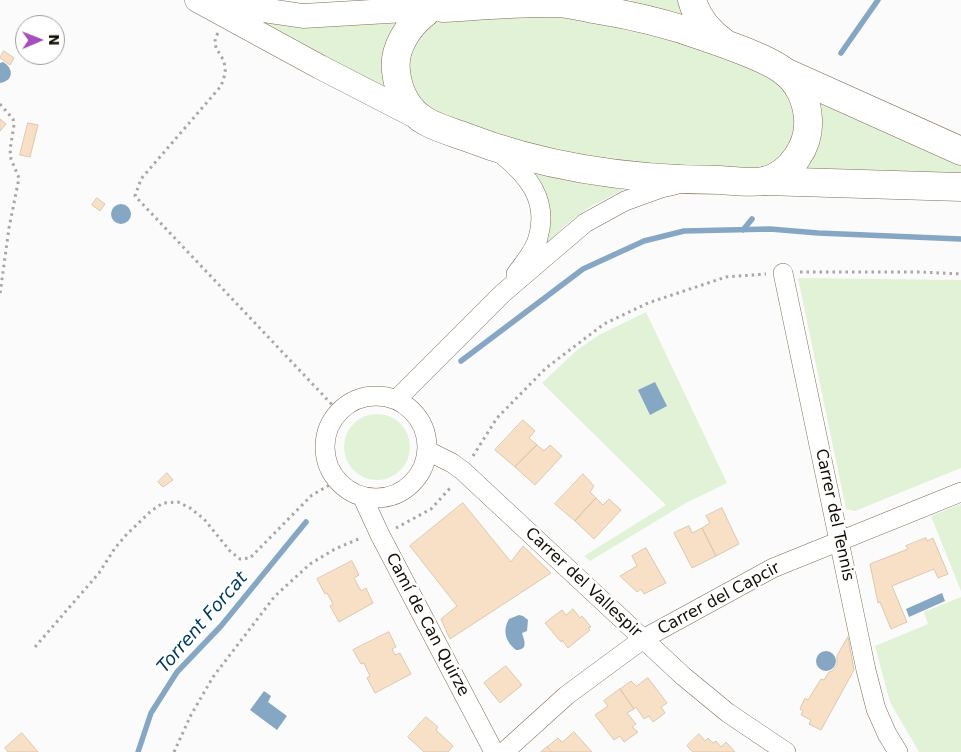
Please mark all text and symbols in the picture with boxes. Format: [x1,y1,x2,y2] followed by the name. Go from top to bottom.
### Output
[15,15,65,65] north arrow
[46,34,62,46] text: N
[811,447,857,583] street label: Carrer del Tennis
[521,524,645,642] street label: Carrer del Vallespir
[381,550,473,700] street label: Camí de Can Quirze
[655,559,783,639] street label: Carrer del Capcir
[153,568,253,678] water label: Torrent Forcat

